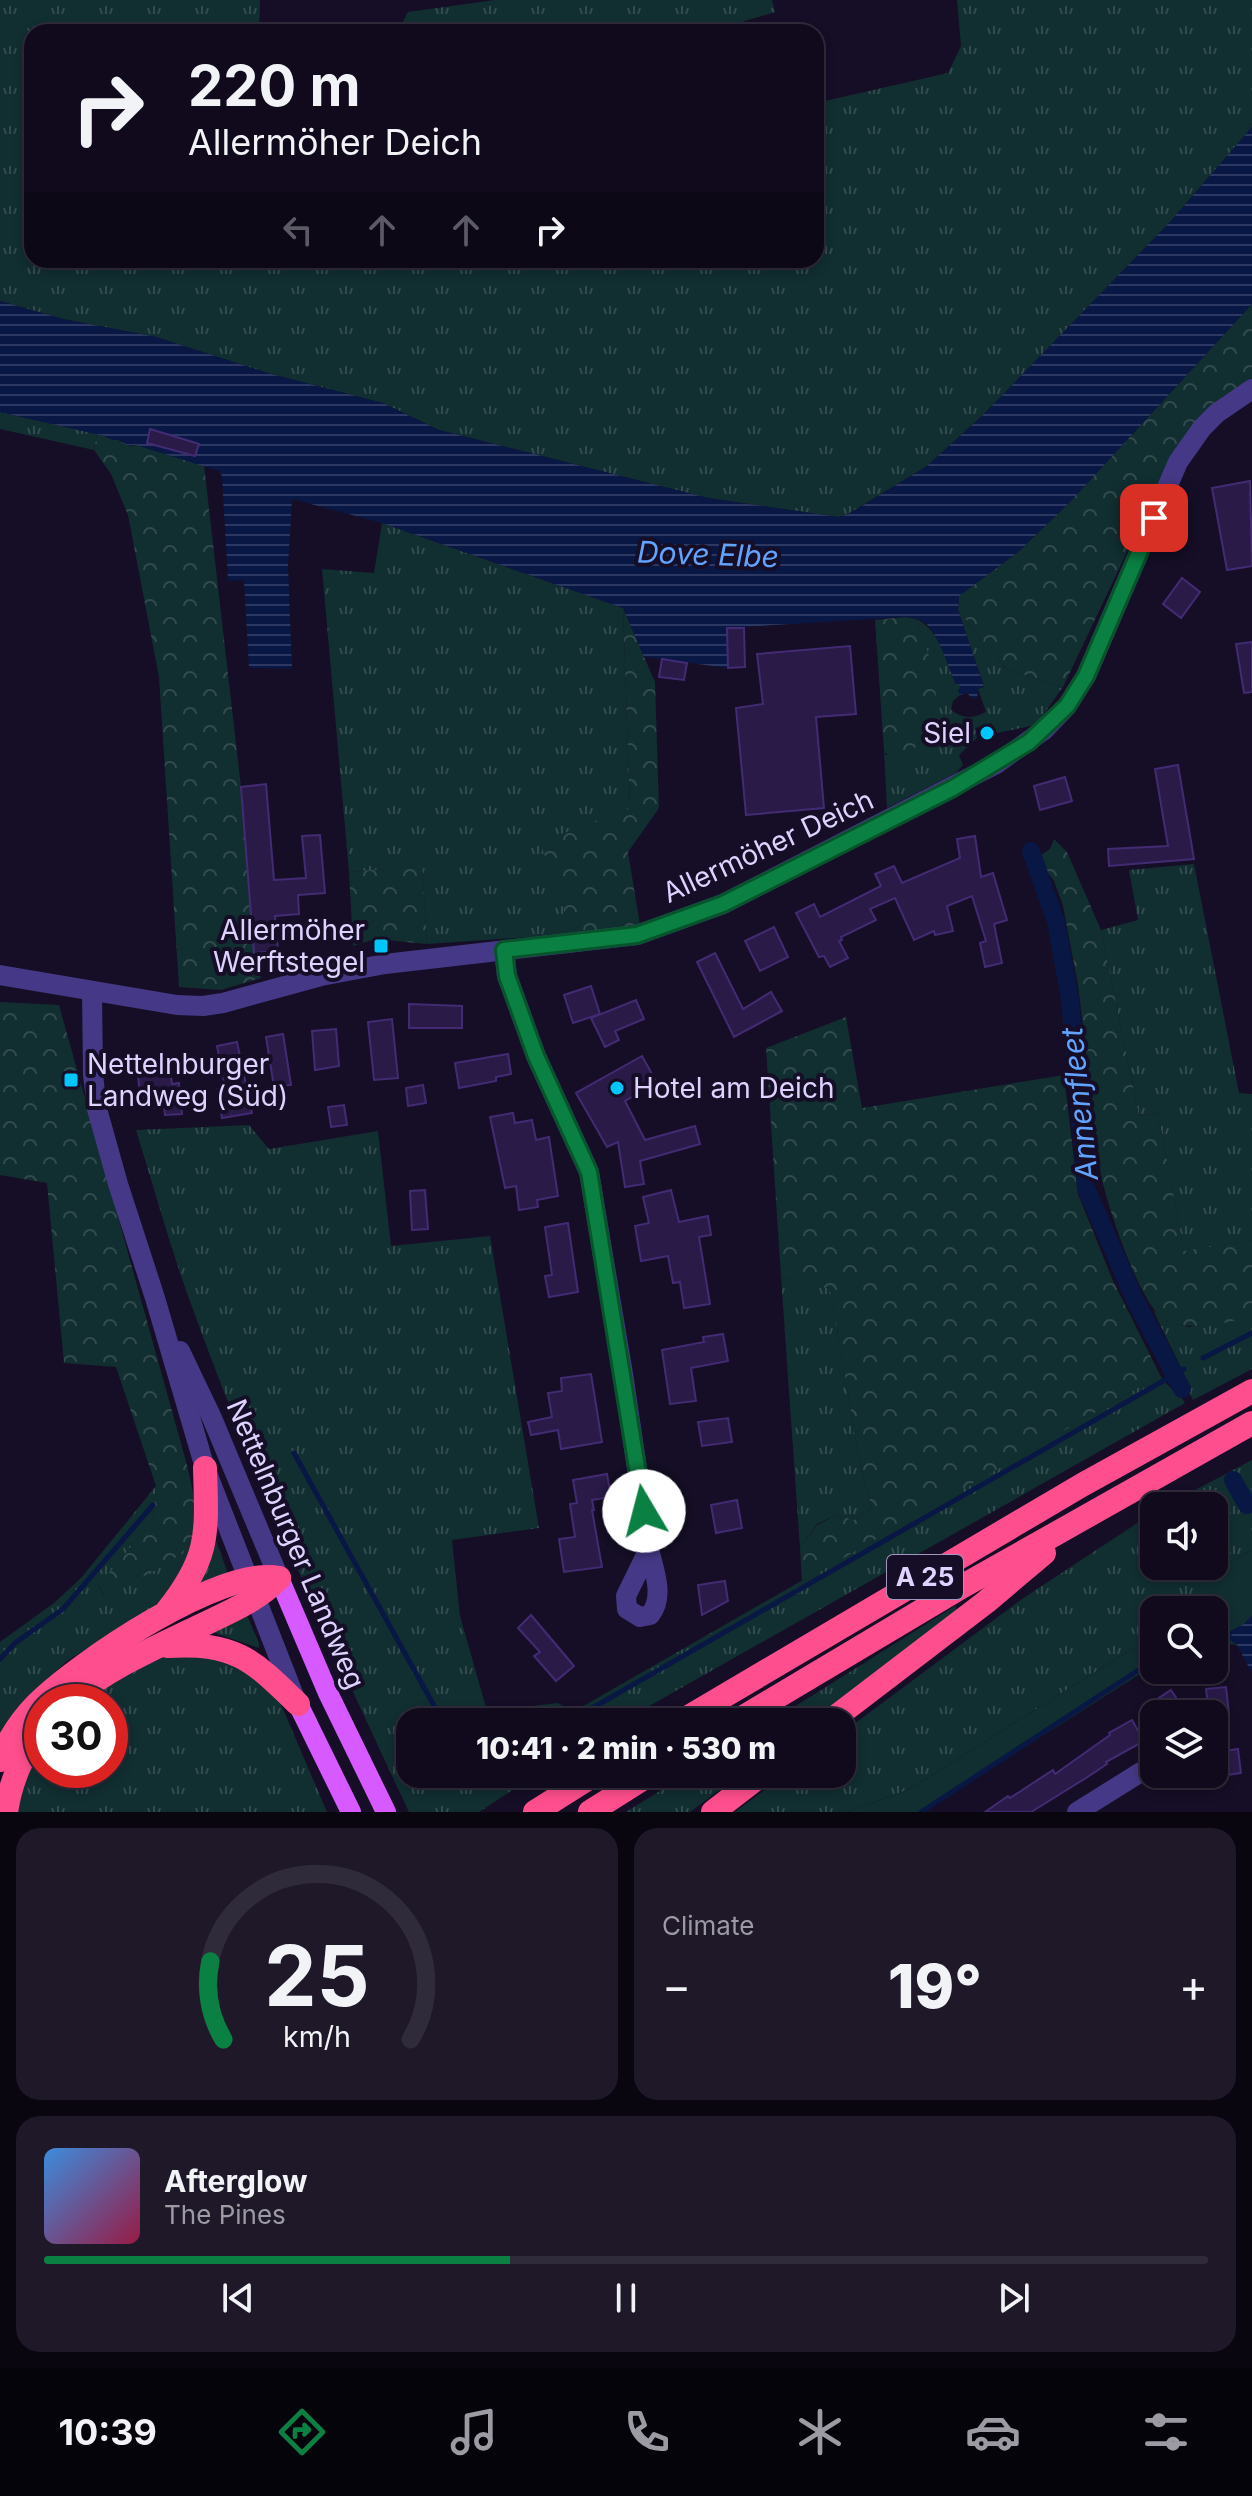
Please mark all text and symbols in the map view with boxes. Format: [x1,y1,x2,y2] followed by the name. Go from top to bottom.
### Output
[188,52,361,120] text: 220 m
[56,56,160,160] icon: right
[188,120,482,164] text: Allermöher Deich
[276,208,320,252] icon: left
[360,208,404,252] icon: ahead
[444,208,488,252] icon: ahead
[528,208,572,252] icon: right
[1120,484,1188,552] pin
[1132,496,1176,540] icon: arrive
[636,534,780,574] water label: Dove Elbe
[923,716,971,750] place label: Siel
[978,724,996,742] marker: Siel
[657,782,879,910] street label: Allermöher Deich
[213,913,365,979] place label: Allermöher Werftstegel
[372,937,390,955] marker: Allermöher Werftstegel
[1053,1024,1105,1184] water label: Annenfleet
[87,1047,288,1113] place label: Nettelnburger Landweg (Süd)
[62,1071,80,1089] marker: Nettelnburger Landweg (Süd)
[633,1071,834,1105] place label: Hotel am Deich
[608,1079,626,1097] marker: Hotel am Deich
[220,1394,372,1694] street label: Nettelnburger Landweg
[602,1469,686,1553] position arrow
[1140,1492,1228,1788] map controls
[1140,1492,1228,1580] button: sound
[887,1555,963,1599] road number: A 25
[1140,1596,1228,1684] button: search
[24,1684,128,1788] speed limit sign: 30
[1140,1700,1228,1788] button: layers
[476,1730,776,1766] text: 10:41 · 2 min · 530 m
[662,1910,754,1941] text: Climate
[264,1925,370,2026] text: 25
[888,1950,982,2022] text: 19°
[662,1959,691,2013] text: −
[1179,1959,1208,2013] text: +
[283,2019,351,2054] text: km/h
[164,2163,308,2199] text: Afterglow
[164,2199,286,2230] text: The Pines
[216,2276,260,2320] icon: previous
[604,2276,648,2320] icon: pause
[992,2276,1036,2320] icon: next
[274,2404,330,2460] icon: directions
[446,2404,502,2460] icon: music
[619,2404,675,2460] icon: phone
[792,2404,848,2460] icon: climate
[965,2404,1021,2460] icon: car
[1138,2404,1194,2460] icon: filters
[58,2410,157,2454] text: 10:39

